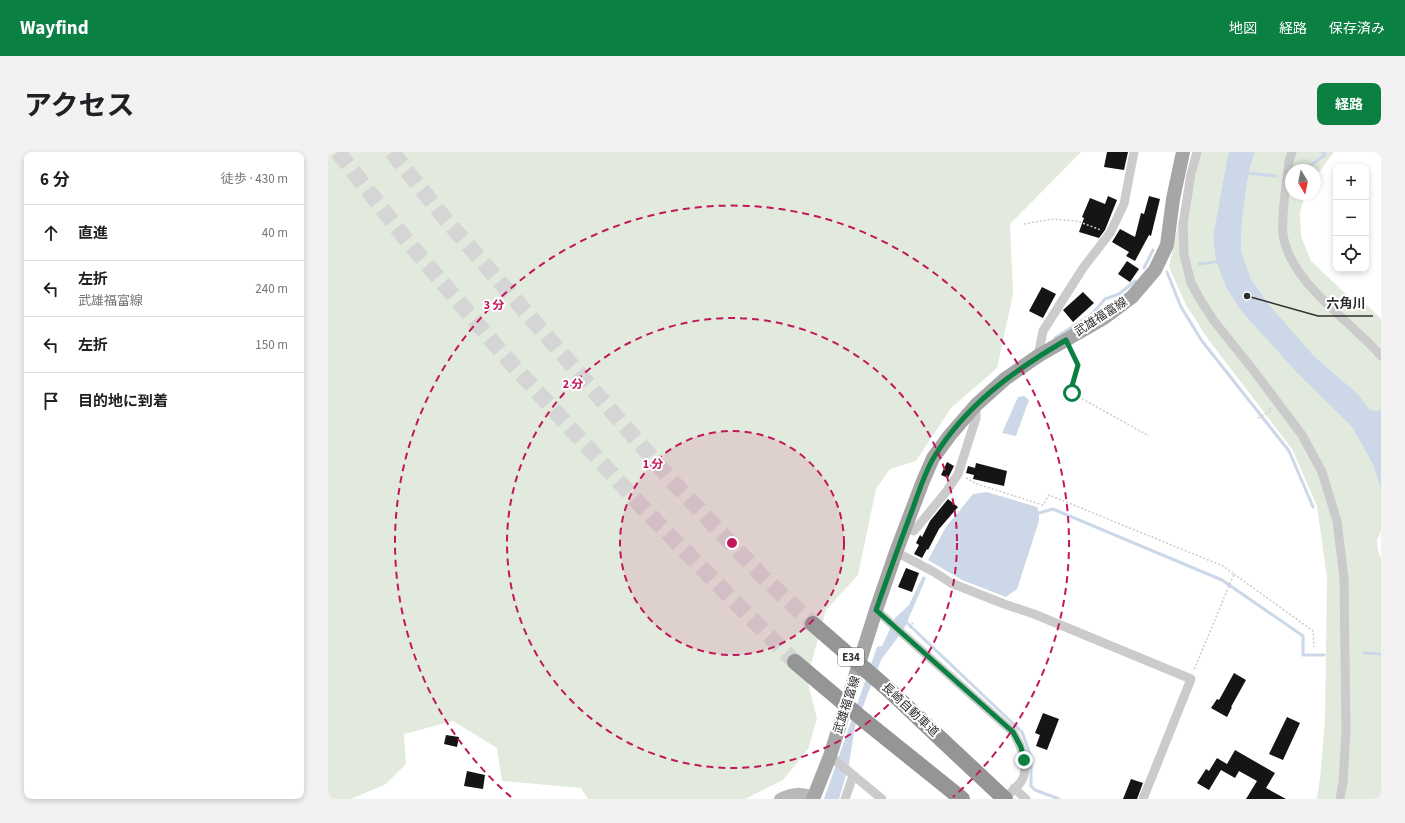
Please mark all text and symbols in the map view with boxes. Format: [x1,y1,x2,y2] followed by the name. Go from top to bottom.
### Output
[20,15,89,42] text: Wayfind
[1229,19,1257,39] text: 地図
[1279,19,1307,39] text: 経路
[1329,19,1385,39] text: 保存済み
[1317,83,1381,125] button: 経路
[24,86,135,126] text: アクセス
[1285,164,1321,200] north arrow
[1333,164,1369,272] map controls
[1333,164,1369,200] button: +
[40,168,69,192] text: 6 分
[221,170,288,188] text: 徒歩 · 430 m
[1333,200,1369,236] button: −
[40,222,62,244] icon: ahead
[78,223,108,244] text: 直進
[262,224,288,242] text: 40 m
[1333,236,1369,272] button: locate
[78,269,108,290] text: 左折
[40,278,62,300] icon: left
[255,280,288,298] text: 240 m
[1318,291,1373,316] callout: 六角川
[78,292,143,310] text: 武雄福富線
[1071,294,1131,340] street label: 武雄福富線
[1326,295,1366,313] text: 六角川
[484,297,504,314] text: 3 分
[40,334,62,356] icon: left
[78,335,108,356] text: 左折
[255,336,288,354] text: 150 m
[563,376,583,393] text: 2 分
[1063,384,1081,402] route start
[40,390,62,412] icon: arrive
[78,391,168,412] text: 目的地に到着
[643,456,663,473] text: 1 分
[725,536,739,550] centre of rings
[838,648,864,666] road number: E34
[830,674,864,736] street label: 武雄福富線
[878,679,942,741] street label: 長崎自動車道
[1015,751,1033,769] route end

